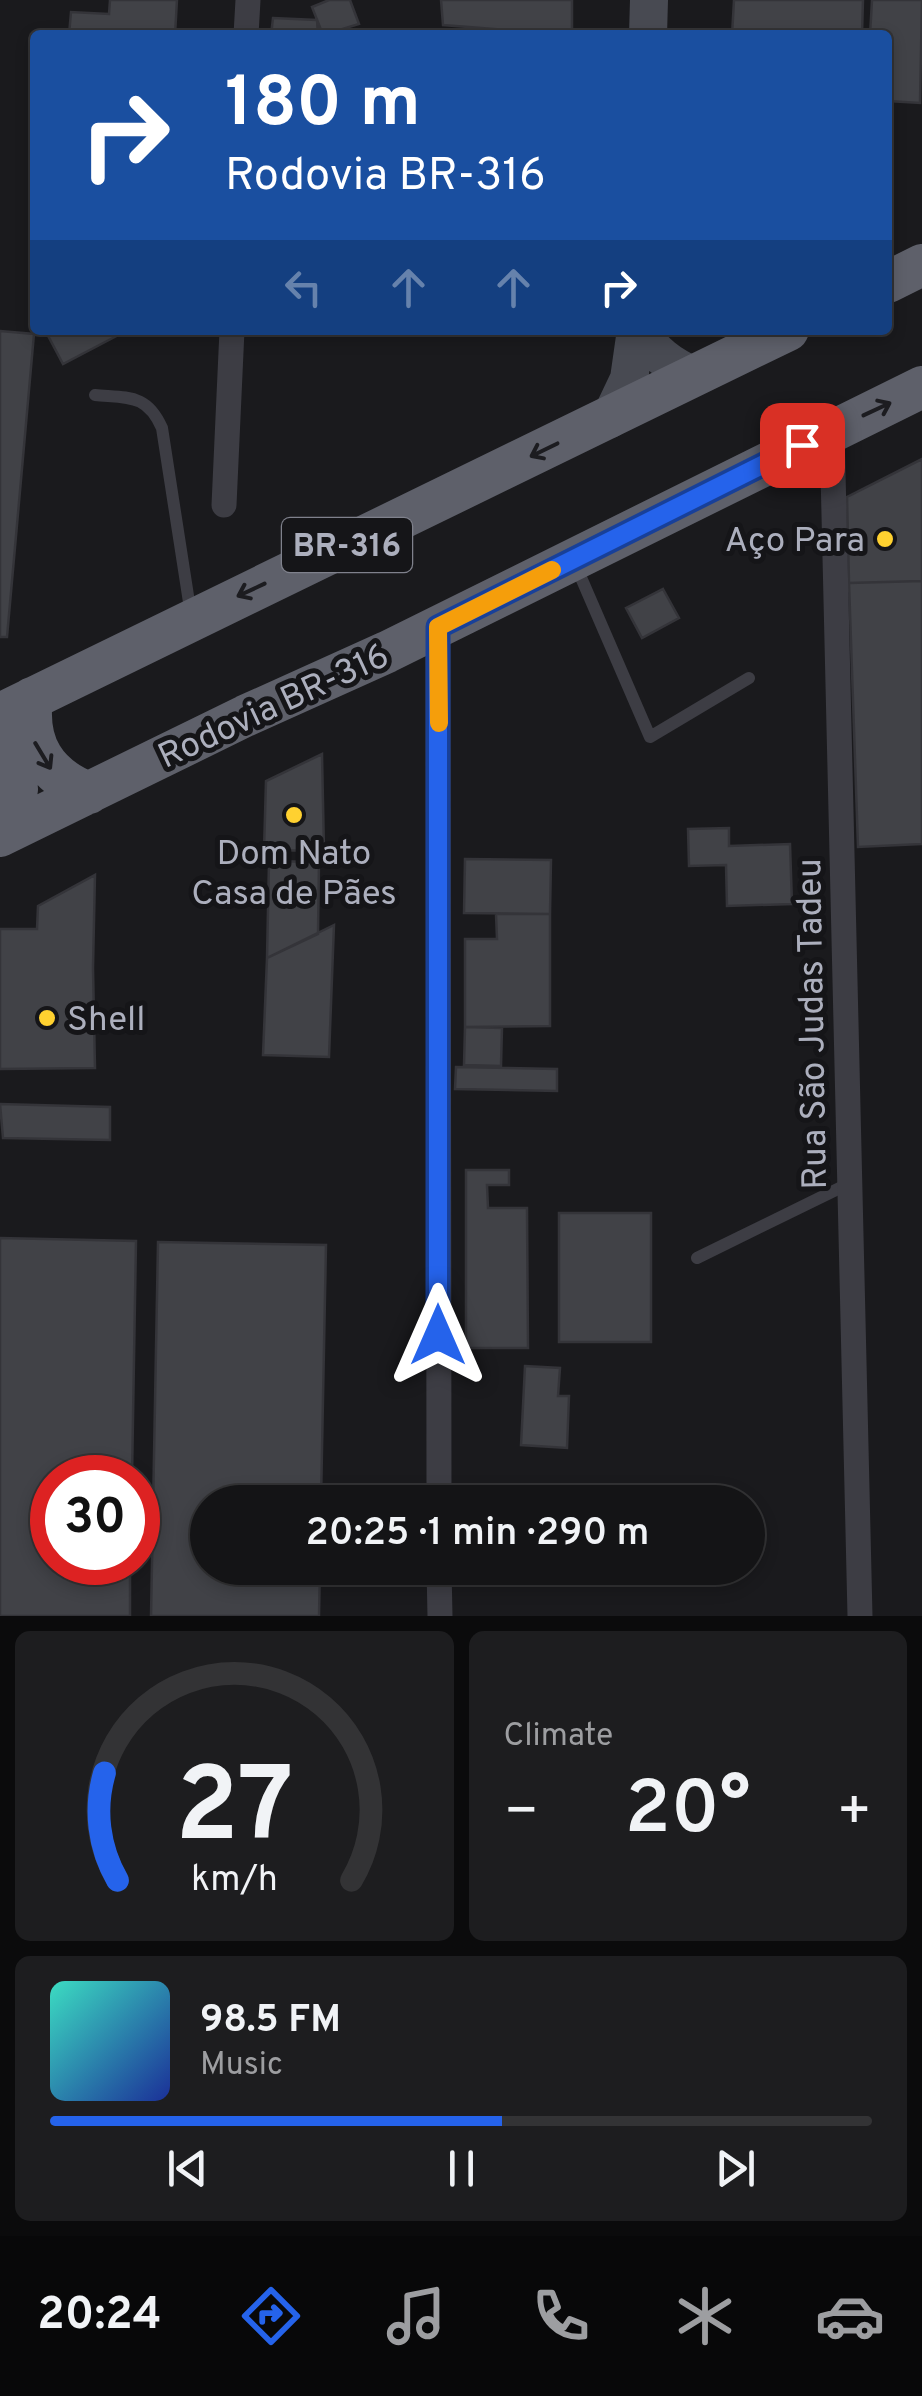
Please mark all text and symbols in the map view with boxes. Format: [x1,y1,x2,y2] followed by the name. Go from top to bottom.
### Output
[225,62,421,151] text: 180 m
[60,70,190,200] icon: right
[225,149,546,206] text: Rodovia BR-316
[276,260,331,315] icon: left
[381,260,436,315] icon: ahead
[486,260,541,315] icon: ahead
[591,260,646,315] icon: right
[861,398,891,417] one-way arrow
[760,403,845,488] pin
[775,418,830,473] icon: arrive
[530,442,560,461] one-way arrow
[282,518,412,572] road number: BR-316
[725,520,865,564] place label: Aço Para
[874,528,896,550] marker: Aço Para
[237,582,267,601] one-way arrow
[152,635,397,780] street label: Rodovia BR-316
[33,741,53,769] one-way arrow
[283,804,305,826] marker: Dom Nato Casa de Pães
[191,833,397,917] place label: Dom Nato Casa de Pães
[789,858,839,1190] street label: Rua São Judas Tadeu
[67,999,145,1043] place label: Shell
[36,1007,58,1029] marker: Shell
[386,1283,490,1387] position arrow
[30,1455,160,1585] speed limit sign: 30
[306,1510,649,1559] text: 20:25 · 1 min · 290 m
[504,1717,613,1757] text: Climate
[175,1746,293,1878] text: 27
[625,1765,751,1860] text: 20°
[504,1779,539,1849] text: −
[837,1779,872,1849] text: +
[191,1858,278,1904] text: km/h
[200,1997,341,2046] text: 98.5 FM
[200,2046,283,2086] text: Music
[160,2141,215,2196] icon: previous
[434,2141,489,2196] icon: pause
[708,2141,763,2196] icon: next
[236,2281,306,2351] icon: directions
[381,2281,451,2351] icon: music
[526,2281,596,2351] icon: phone
[670,2281,740,2351] icon: climate
[815,2281,885,2351] icon: car
[37,2288,162,2345] text: 20:24

